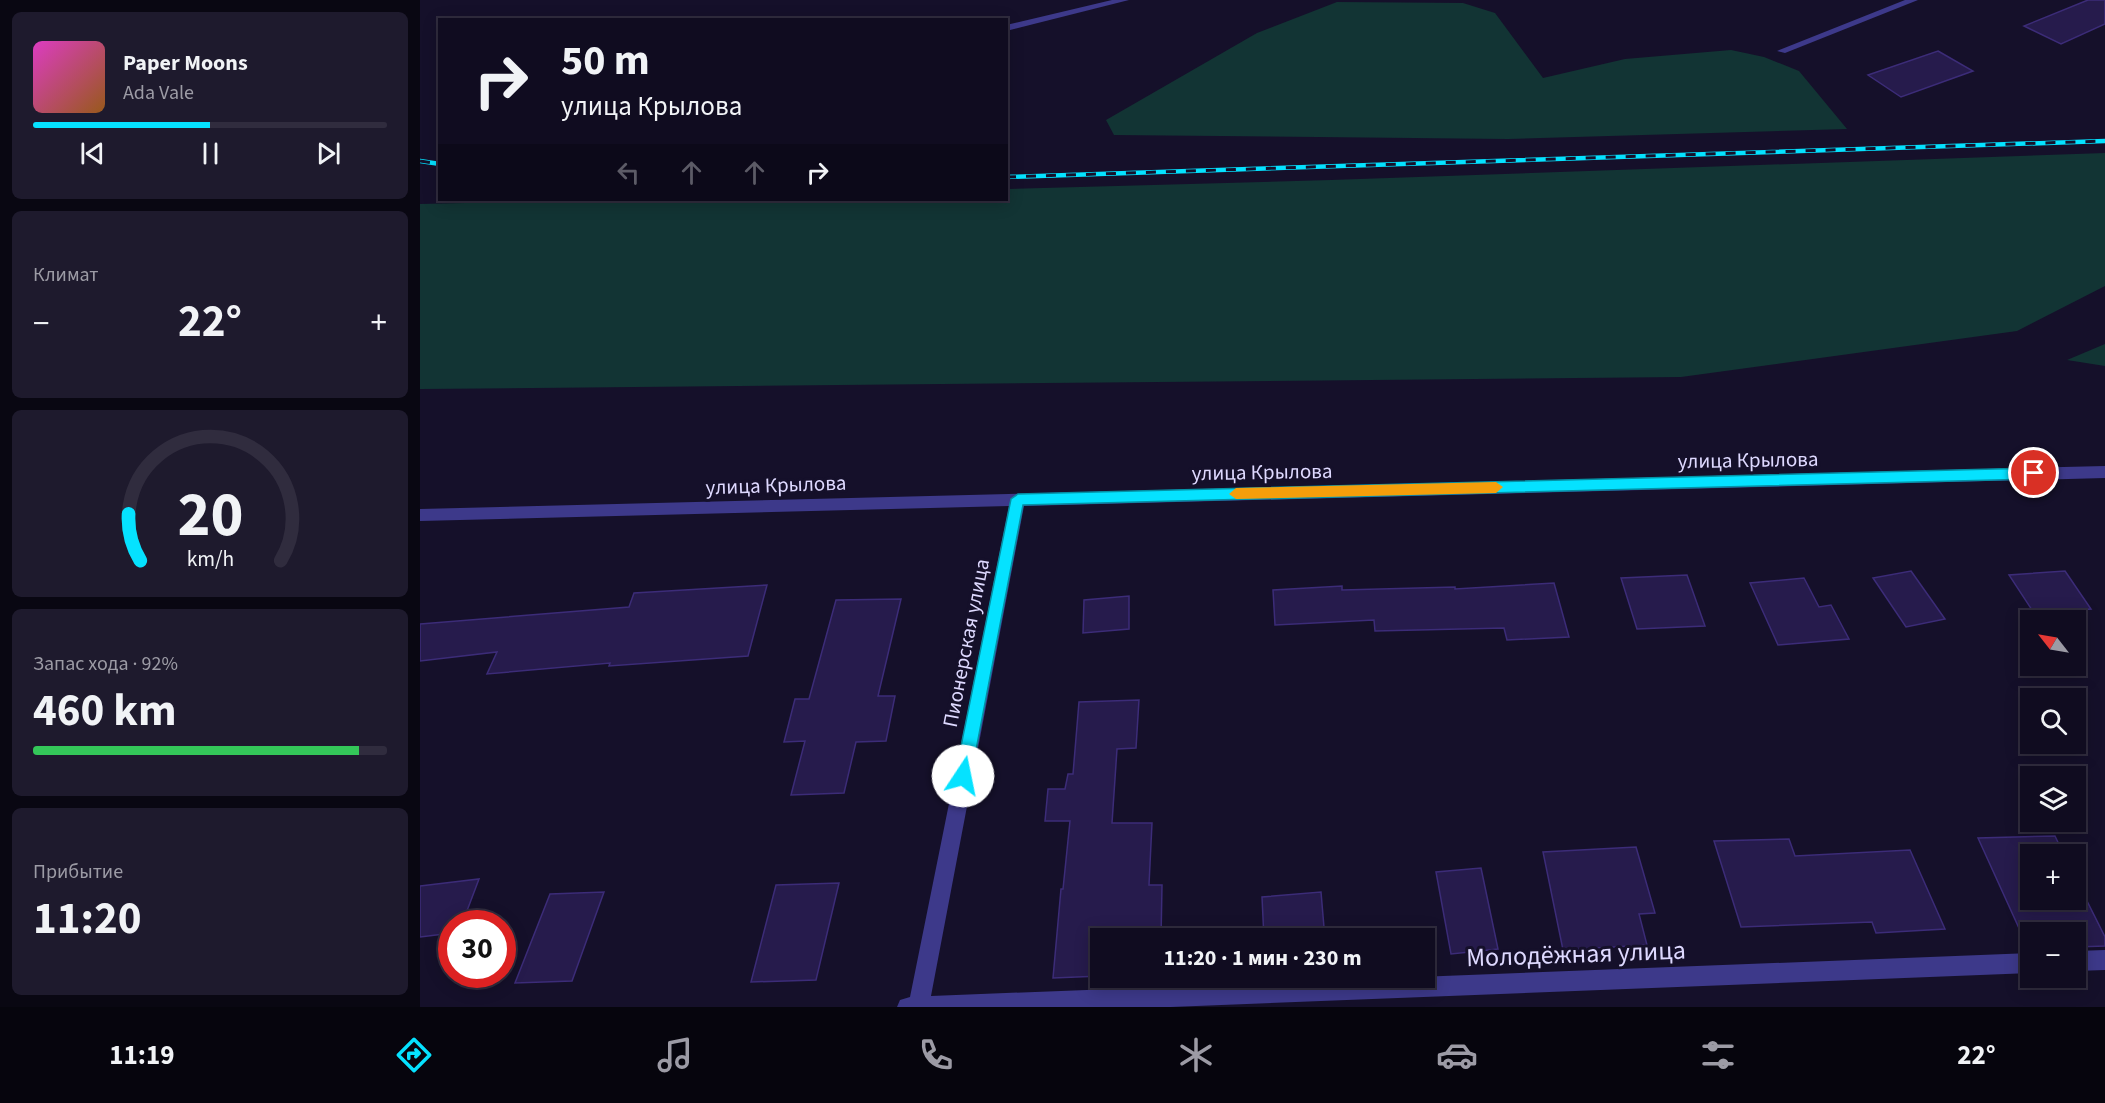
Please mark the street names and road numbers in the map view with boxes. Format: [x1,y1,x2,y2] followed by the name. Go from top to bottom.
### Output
[1677,444,1819,476] street label: улица Крылова
[1191,456,1333,488] street label: улица Крылова
[705,468,847,502] street label: улица Крылова
[935,556,997,730] street label: Пионерская улица
[1465,932,1687,976] street label: Молодёжная улица

